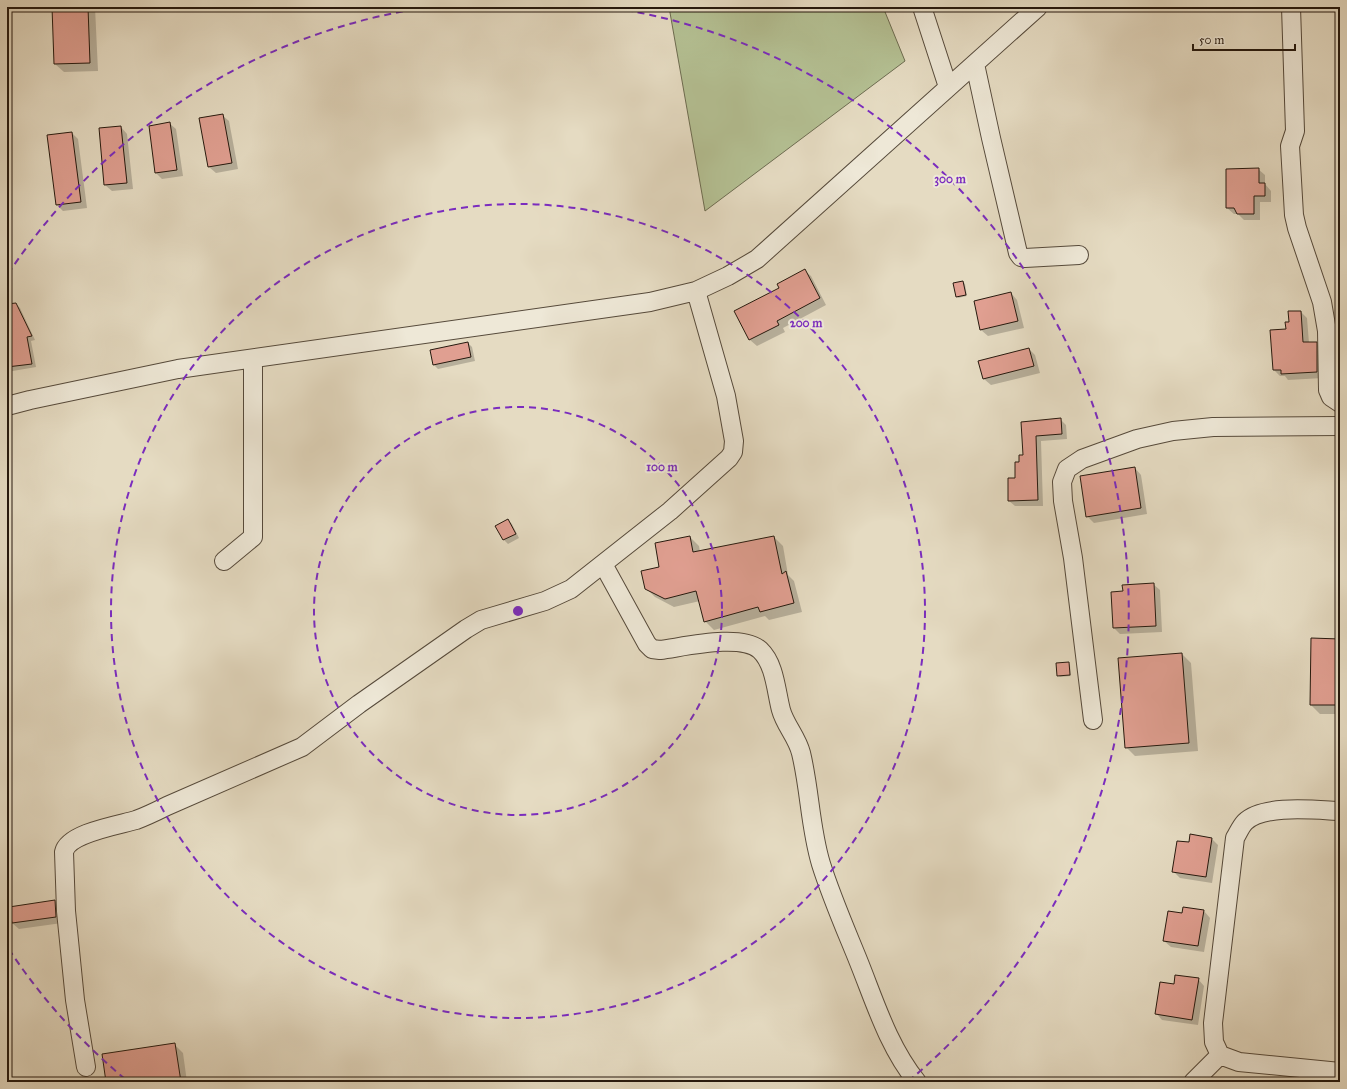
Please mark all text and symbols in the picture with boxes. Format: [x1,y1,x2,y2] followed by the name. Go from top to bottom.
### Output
[1193,26,1295,52] scale bar
[1199,33,1224,47] text: 50 m
[934,172,967,187] text: 300 m
[790,316,823,330] text: 200 m
[646,460,679,474] text: 100 m
[511,604,525,618] centre of rings

